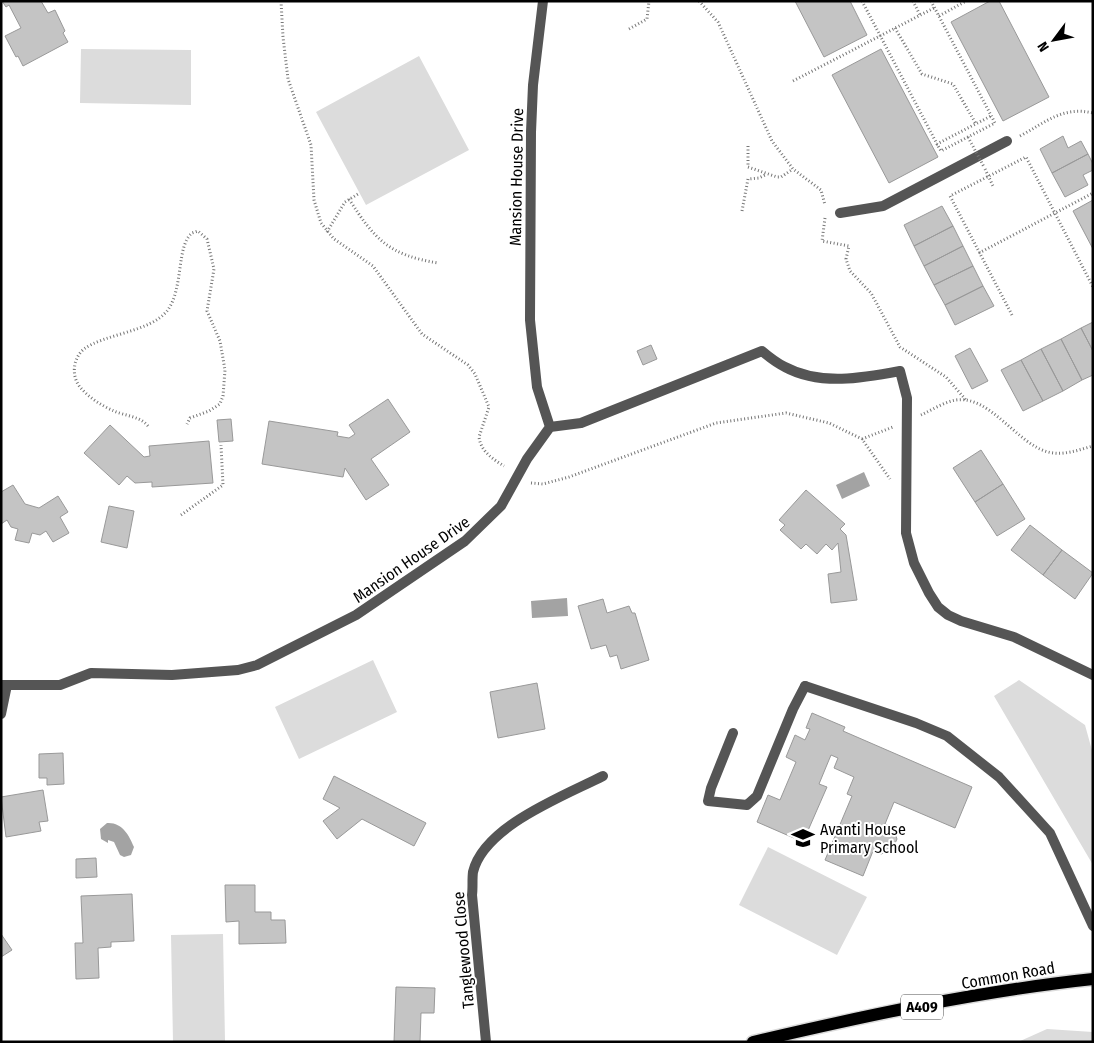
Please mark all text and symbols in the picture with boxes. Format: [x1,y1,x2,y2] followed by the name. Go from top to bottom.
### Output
[1029,15,1079,65] north arrow
[1034,39,1053,55] text: N
[506,108,527,246] street label: Mansion House Drive
[349,512,473,607] street label: Mansion House Drive
[820,820,919,857] place label: Avanti House Primary School
[790,825,816,851] school or university icon: Avanti House Primary School
[449,891,478,1009] street label: Tanglewood Close
[960,958,1056,993] street label: Common Road
[901,994,943,1020] road number: A409

